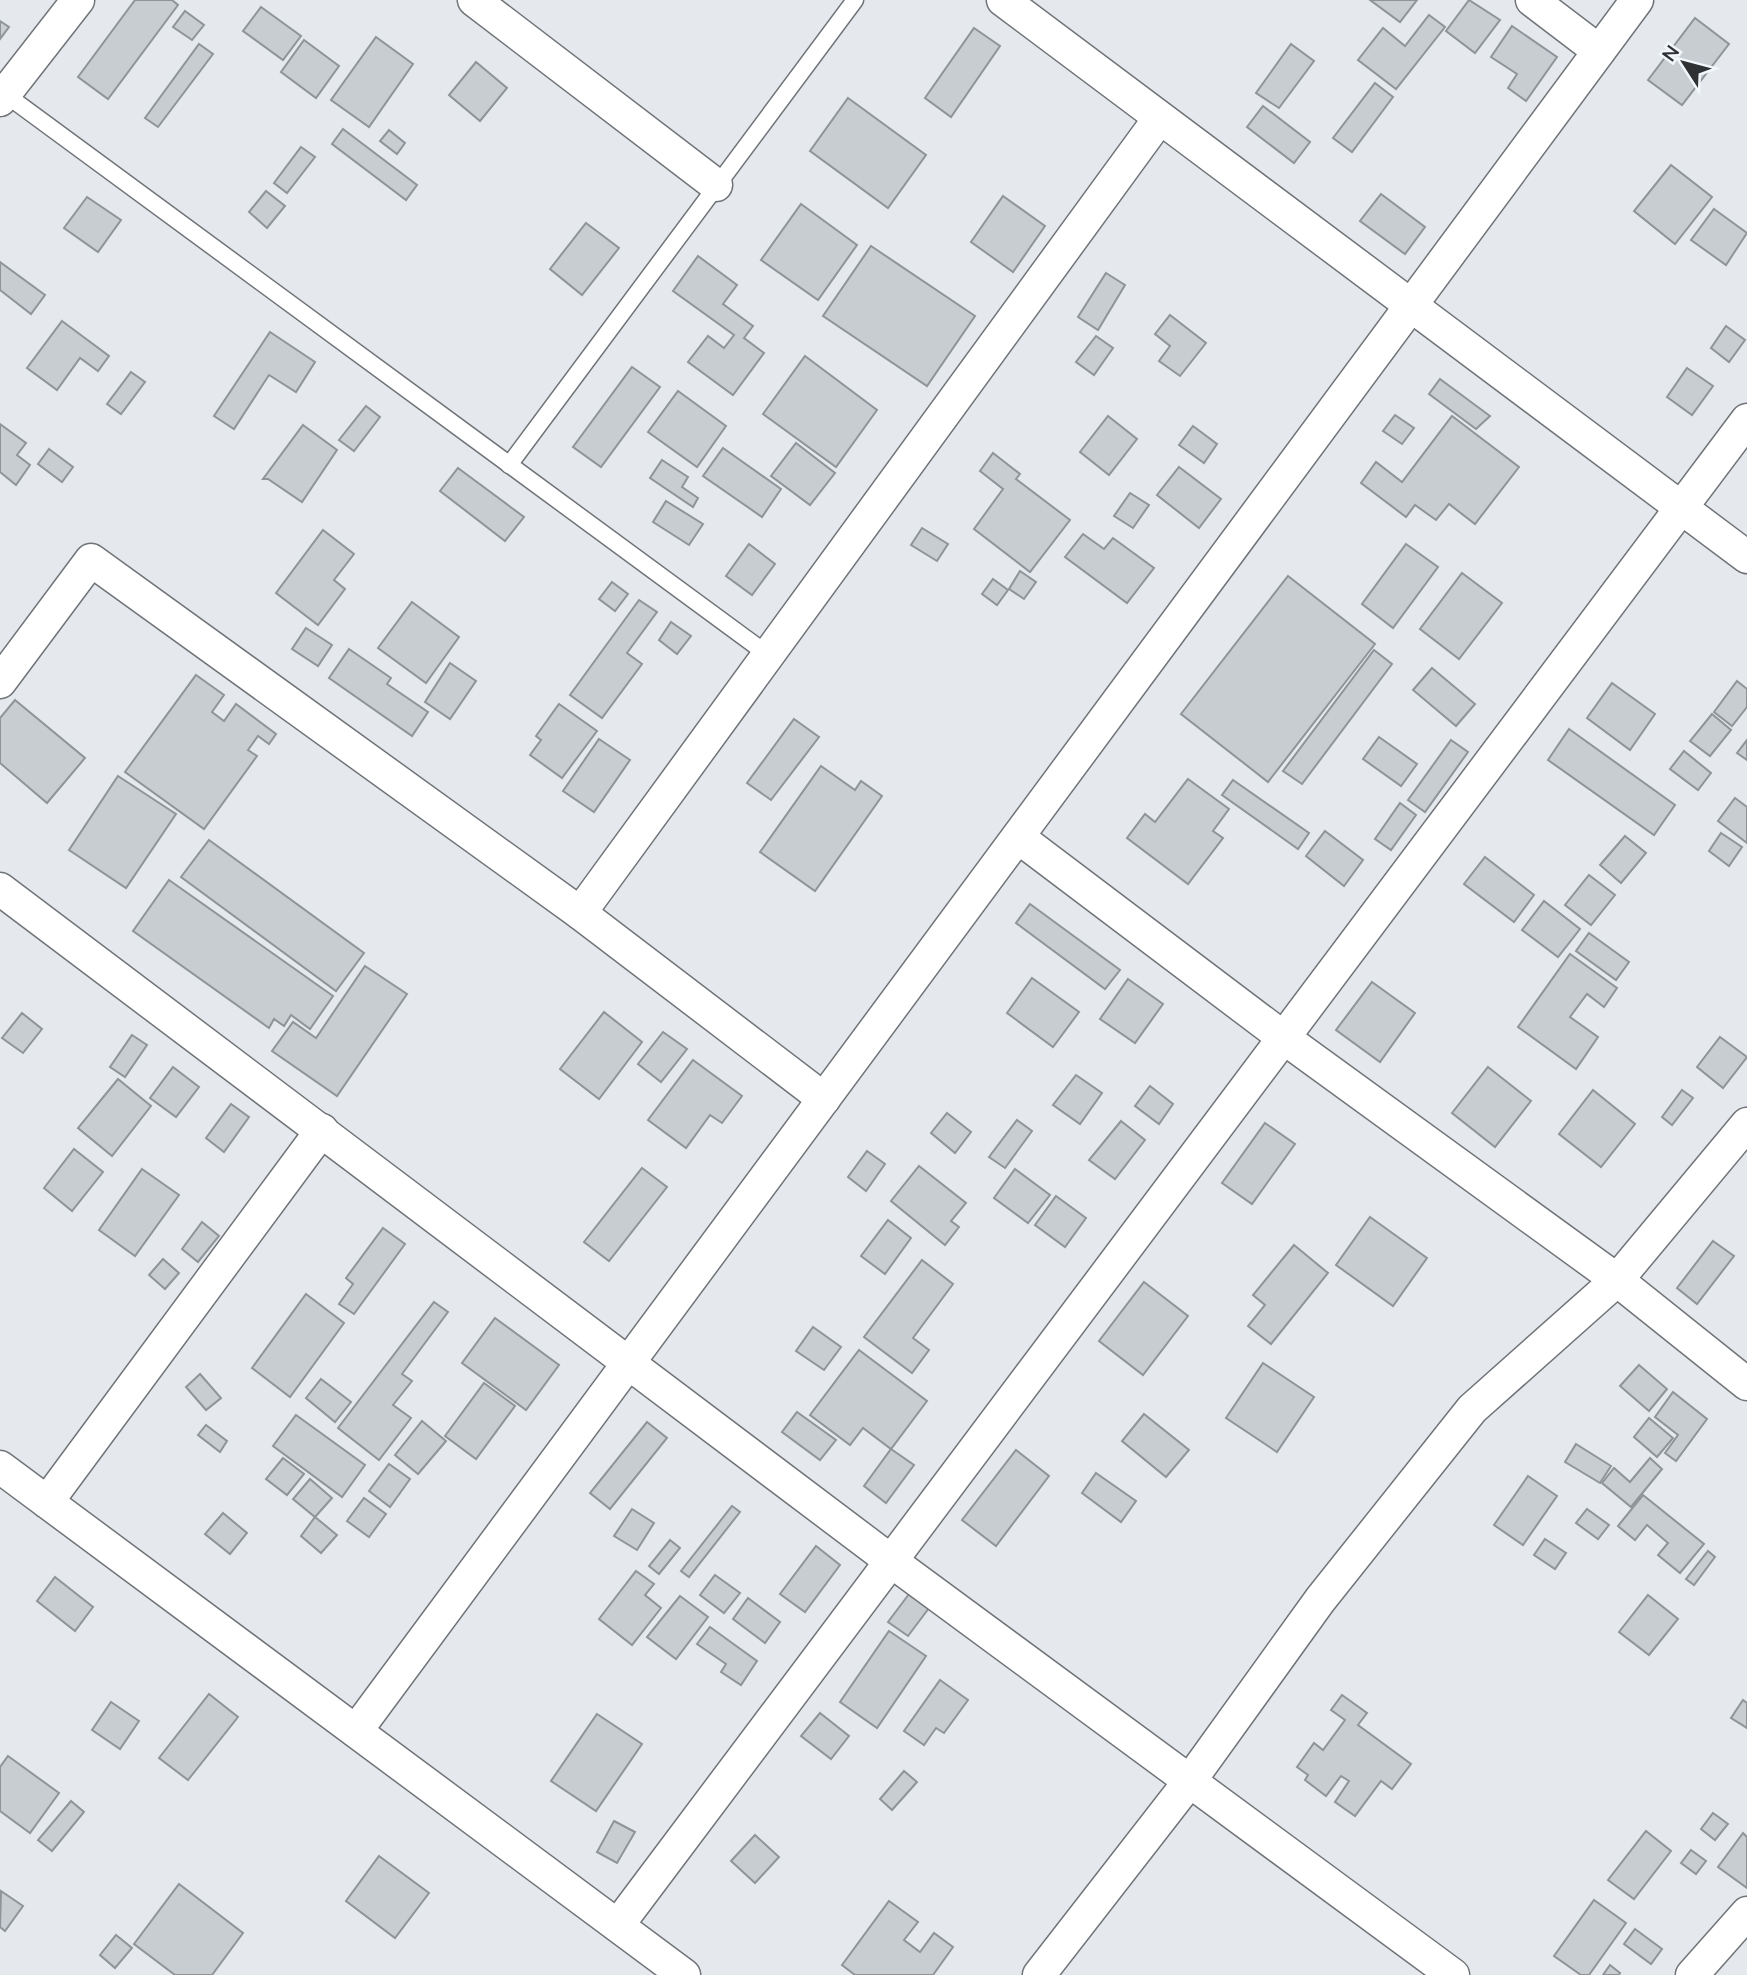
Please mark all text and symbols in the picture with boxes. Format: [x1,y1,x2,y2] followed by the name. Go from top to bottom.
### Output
[1649,28,1719,98] north arrow
[1656,40,1684,66] text: N

